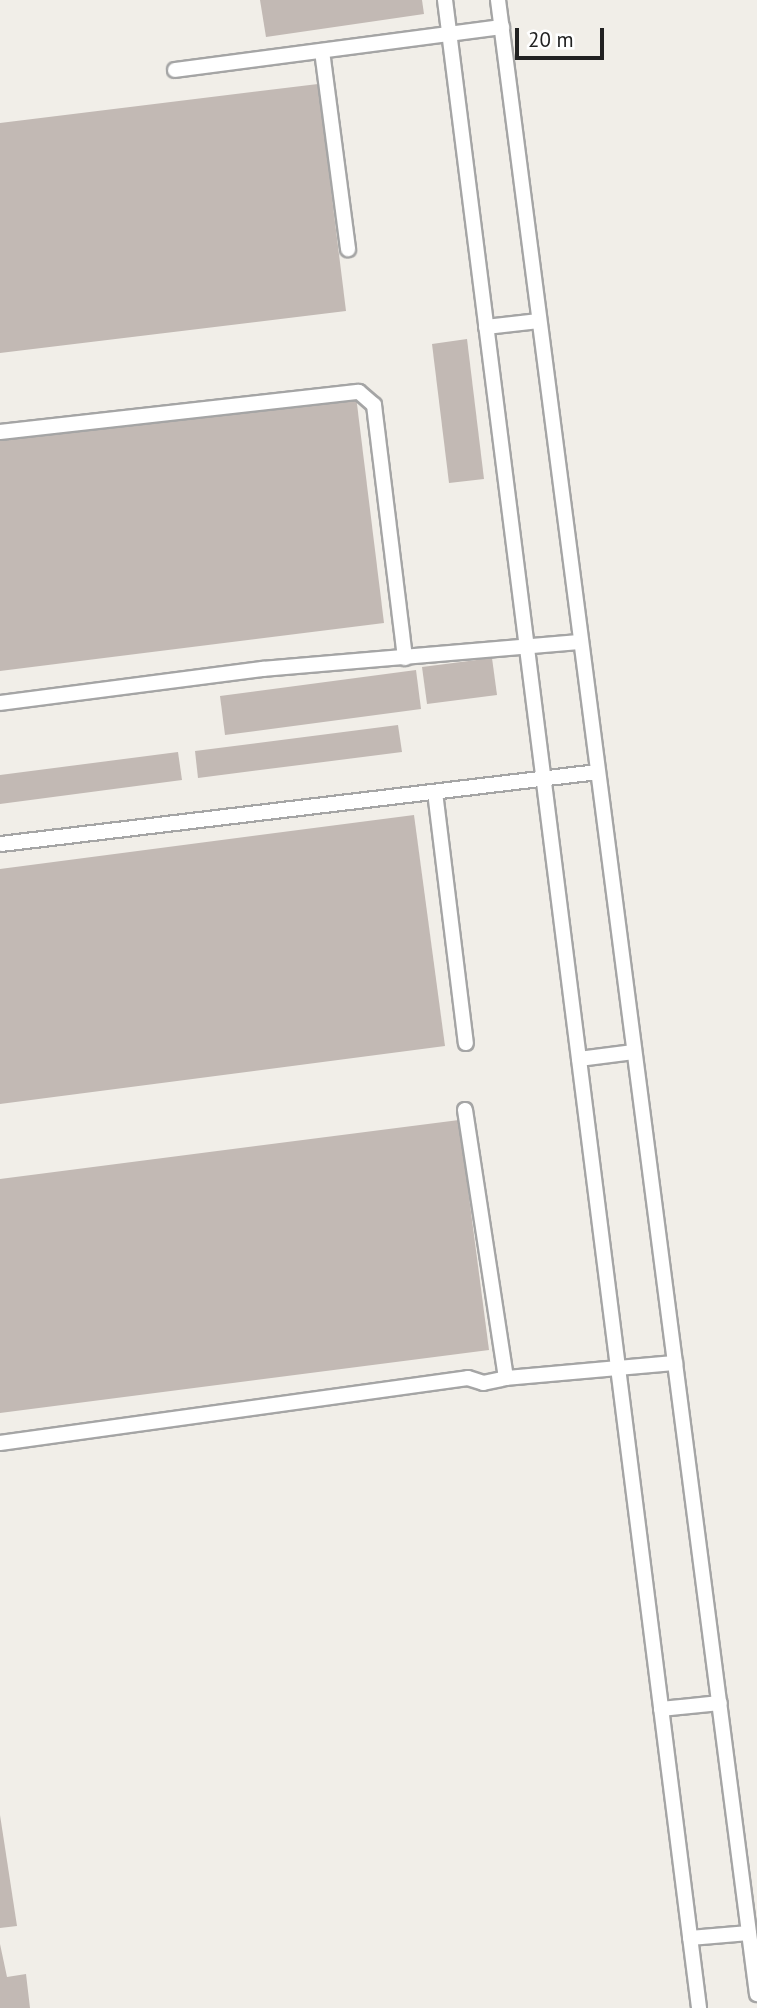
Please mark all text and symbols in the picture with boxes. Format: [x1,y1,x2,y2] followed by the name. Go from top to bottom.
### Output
[519,14,608,58] scale bar
[528,26,574,53] text: 20 m

